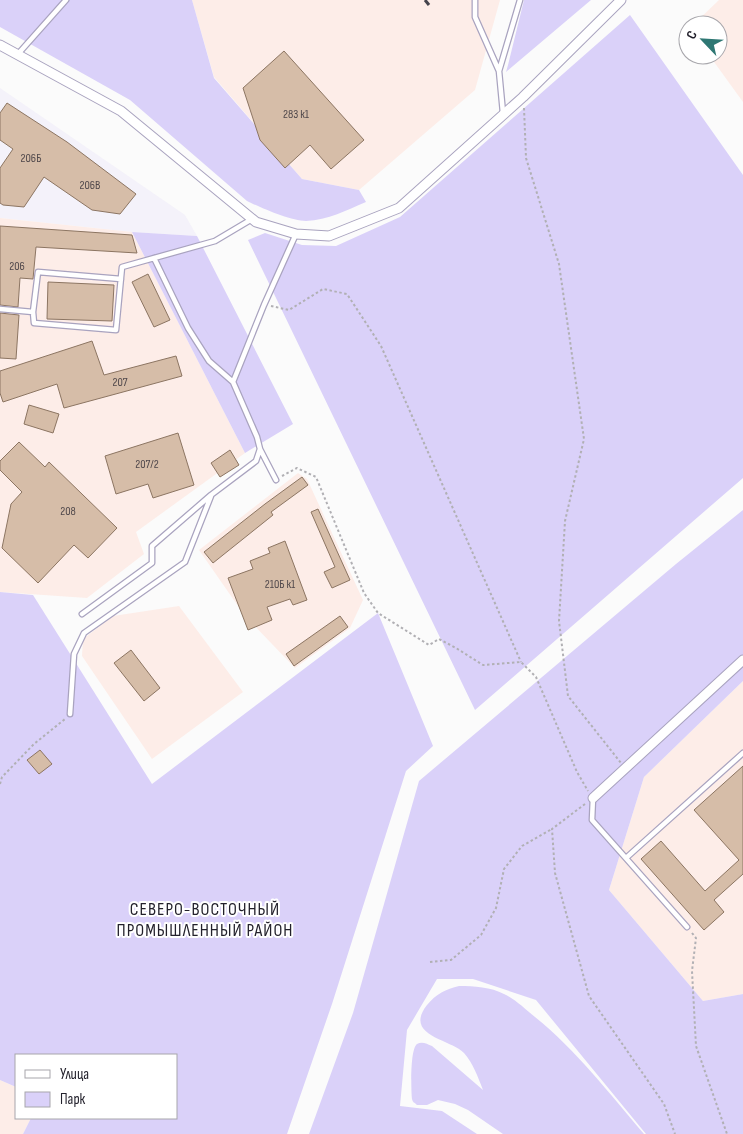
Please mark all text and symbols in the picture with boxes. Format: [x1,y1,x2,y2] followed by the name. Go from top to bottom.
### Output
[678,15,728,65] north arrow
[682,28,701,42] text: С
[283,107,310,122] house number: 283 к1
[21,151,41,166] house number: 206Б
[80,178,100,193] house number: 206В
[9,259,25,274] house number: 206
[112,375,128,390] house number: 207
[135,457,159,472] house number: 207/2
[60,504,76,519] house number: 208
[265,577,296,592] house number: 210Б к1
[117,899,293,941] district label: СЕВЕРО-ВОСТОЧНЫЙ ПРОМЫШЛЕННЫЙ РАЙОН
[15,1054,178,1119] legend
[60,1065,89,1084] text: Улица
[60,1090,86,1109] text: Парк

